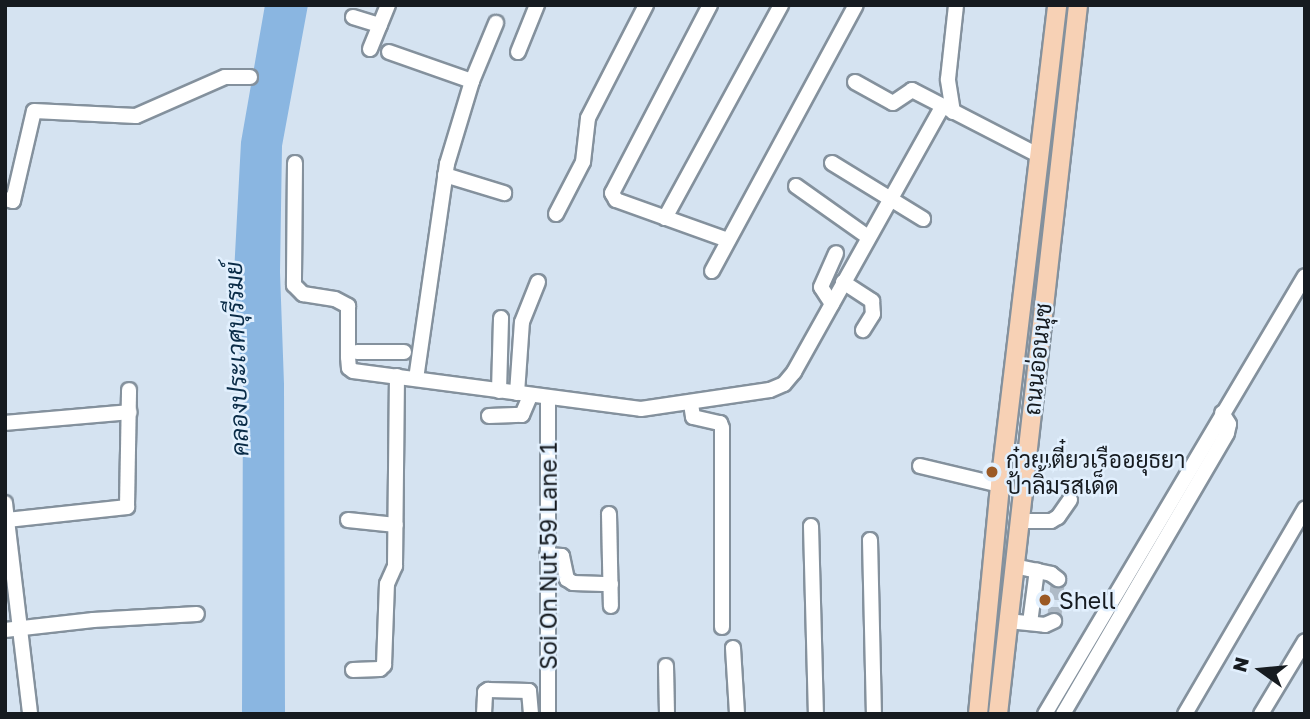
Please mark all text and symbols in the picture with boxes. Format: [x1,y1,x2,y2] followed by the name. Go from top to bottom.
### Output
[218,261,254,457] water label: คลองประเวศบุรีรมย์
[1017,301,1057,417] street label: ถนนอ่อนนุช
[534,442,562,670] street label: Soi On Nut 59 Lane 1
[1006,445,1185,499] place label: ก๋วยเตี๋ยวเรืออยุธยา ป้าลิ้มรสเด็ด
[984,464,1000,480] marker: ก๋วยเตี๋ยวเรืออยุธยา ป้าลิ้มรสเด็ด
[1059,586,1116,614] place label: Shell
[1037,592,1053,608] marker: Shell
[1226,635,1296,705] north arrow
[1227,654,1253,674] text: N

